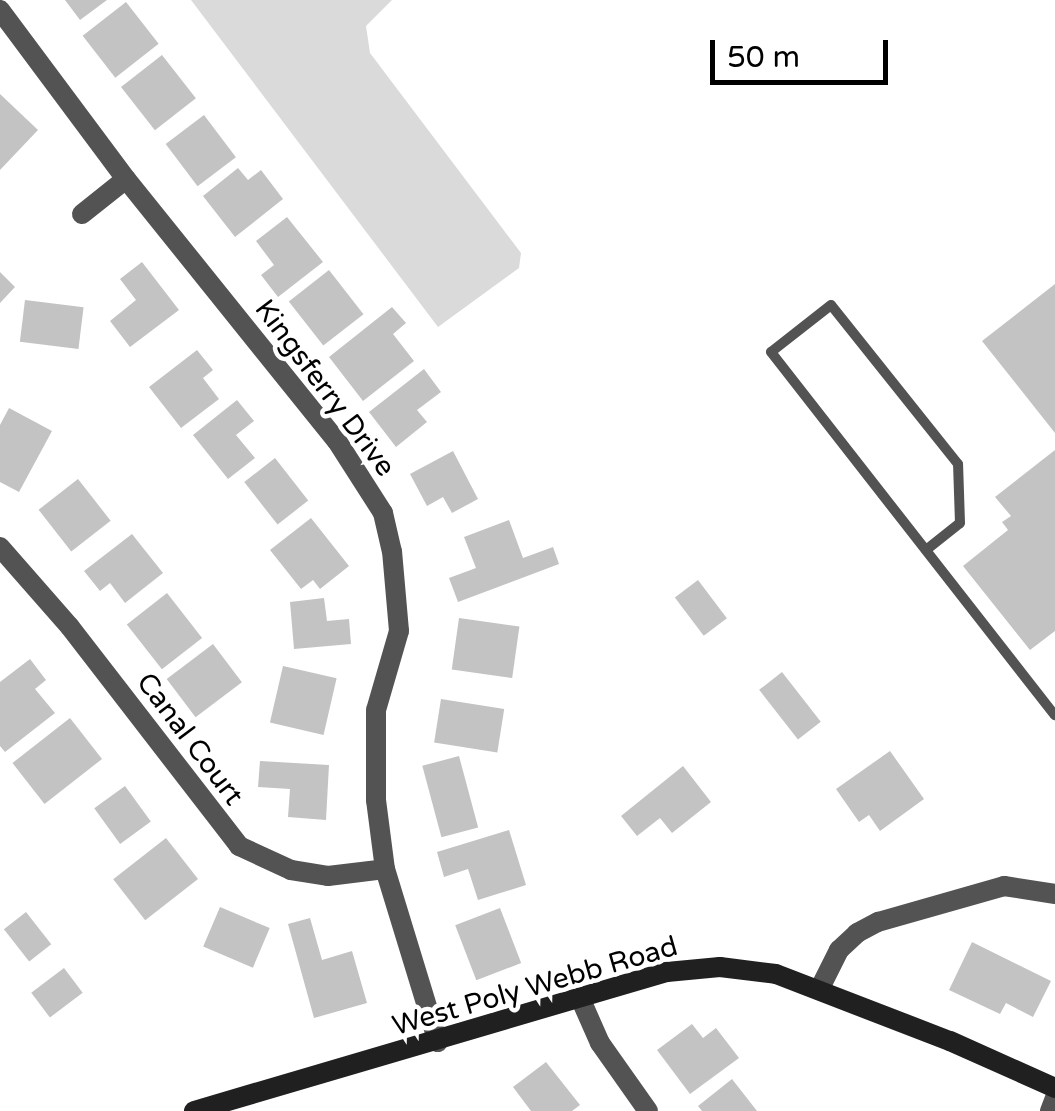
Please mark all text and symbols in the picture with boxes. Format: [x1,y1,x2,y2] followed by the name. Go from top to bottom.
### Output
[715,20,892,82] scale bar
[727,39,800,76] text: 50 m
[248,293,402,483] street label: Kingsferry Drive
[129,666,251,812] street label: Canal Court
[389,929,681,1043] street label: West Poly Webb Road

